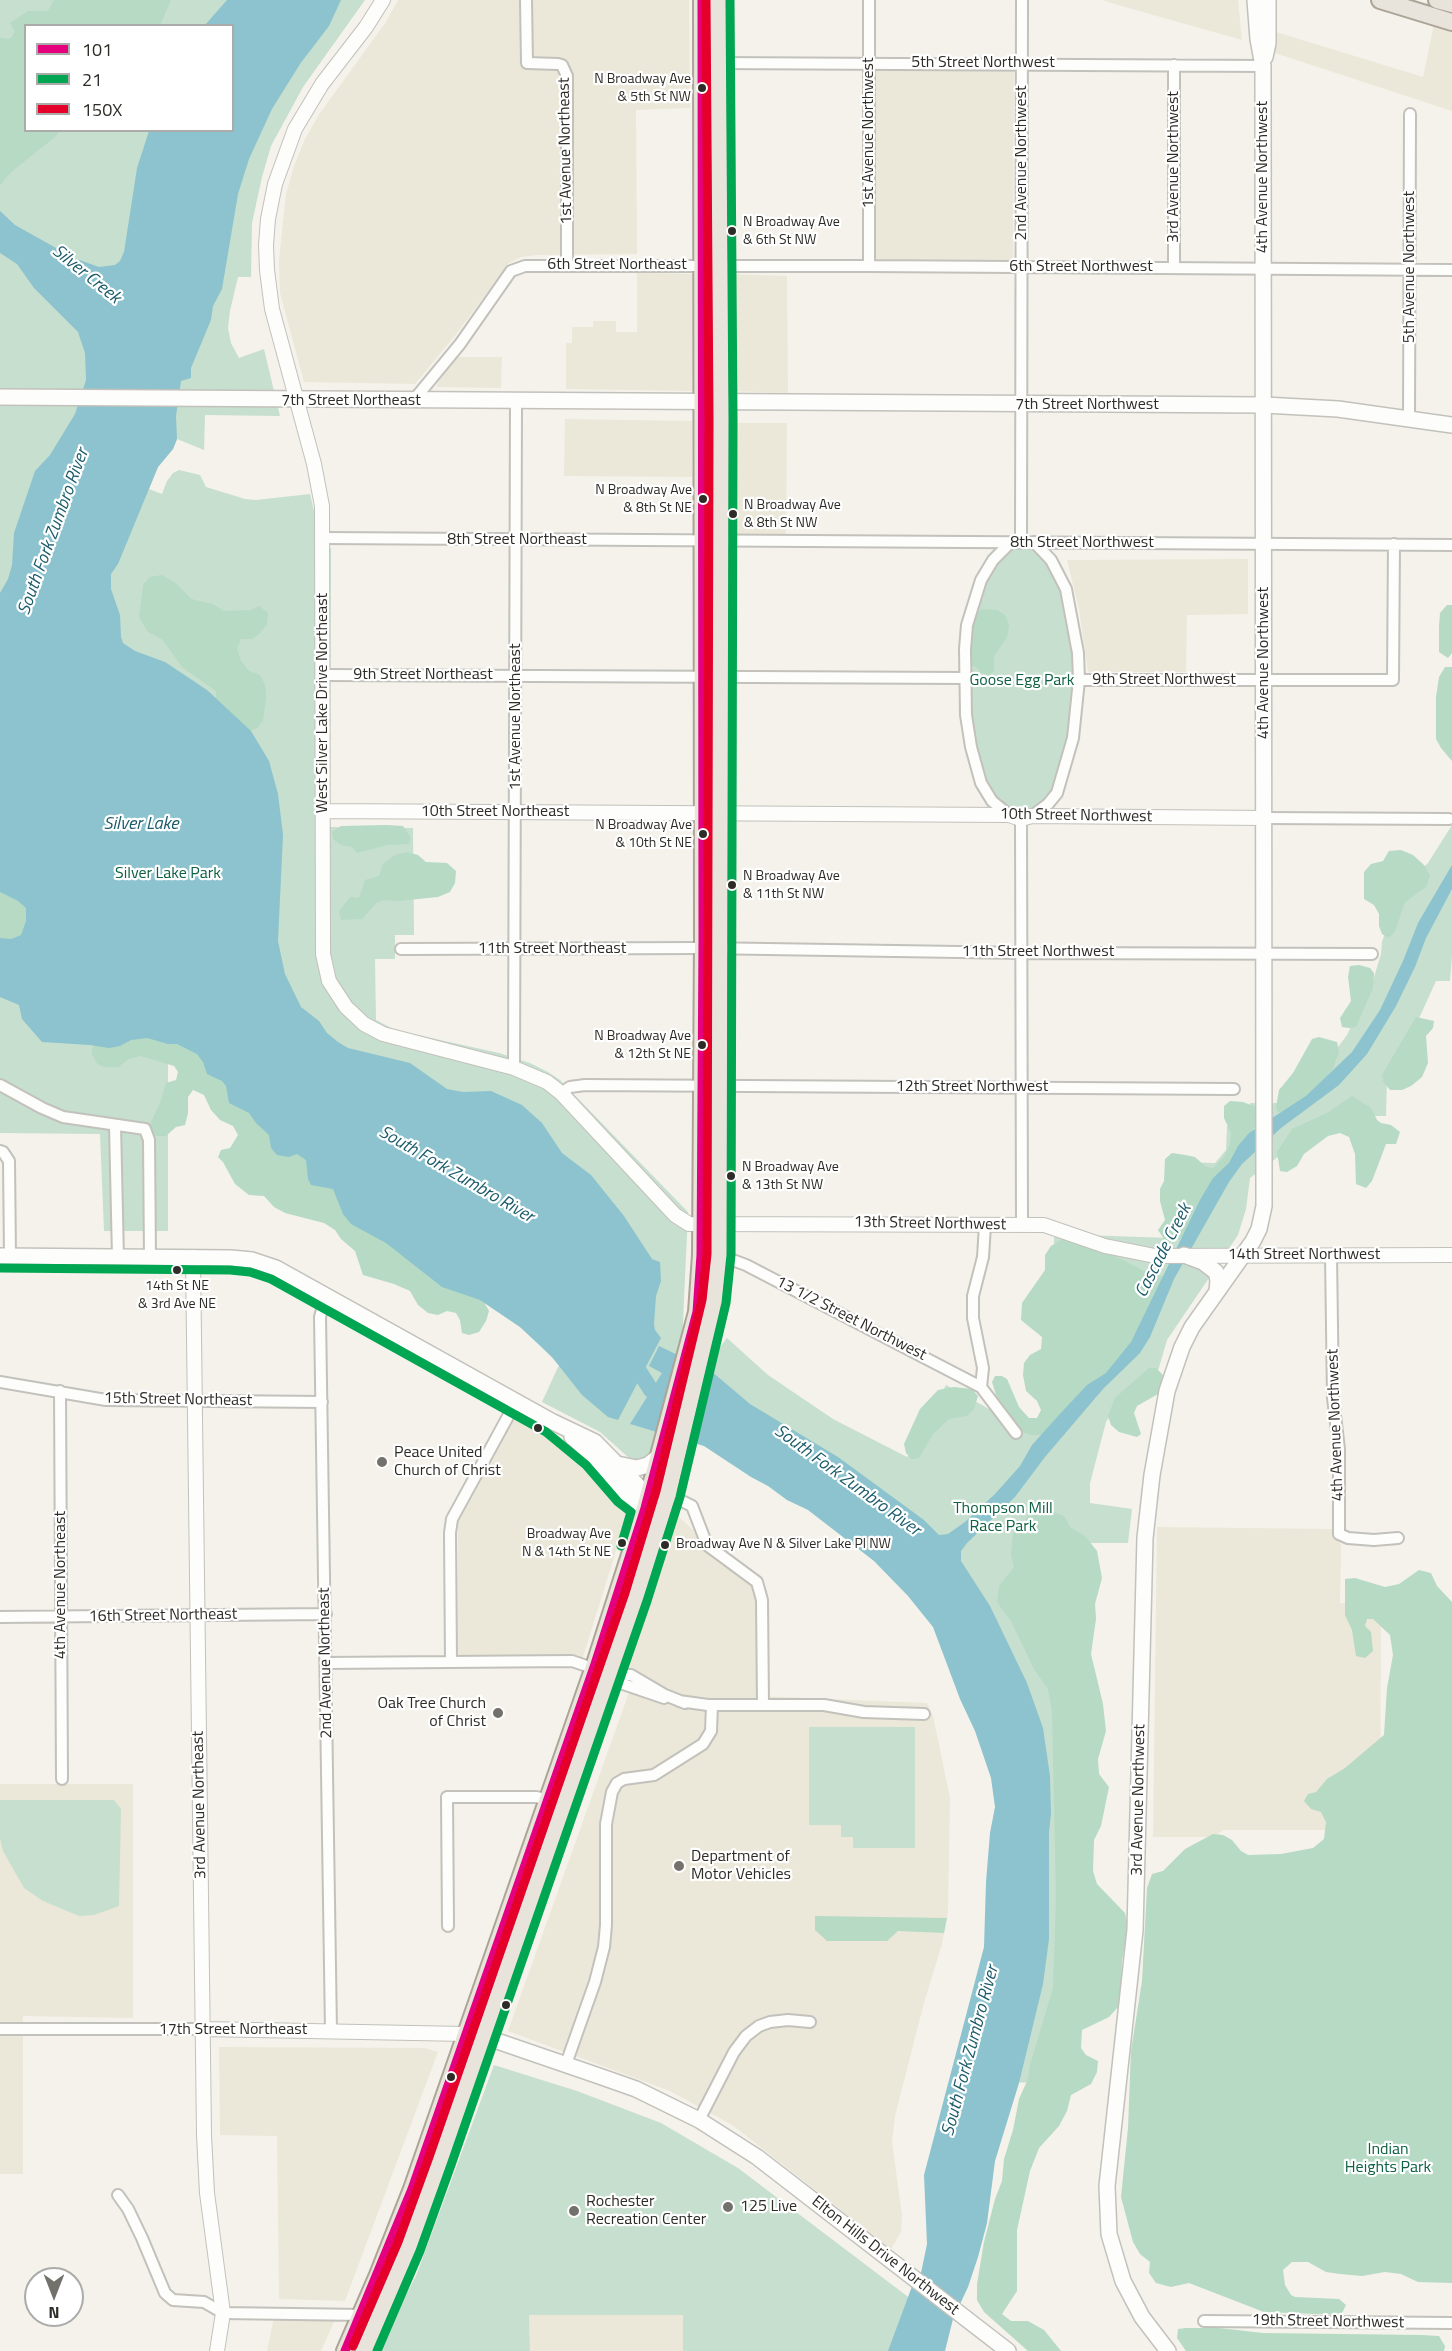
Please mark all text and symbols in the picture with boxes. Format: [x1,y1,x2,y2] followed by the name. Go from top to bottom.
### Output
[24,24,234,132] legend
[82,36,112,63] text: 101
[911,53,1055,73] street label: 5th Street Northwest
[859,57,879,209] street label: 1st Avenue Northwest
[82,66,102,93] text: 21
[594,72,691,104] place label: N Broadway Ave & 5th St NW
[555,77,577,225] street label: 1st Avenue Northeast
[696,82,708,94] marker: N Broadway Ave & 5th St NW
[1012,85,1032,241] street label: 2nd Avenue Northwest
[1164,91,1184,243] street label: 3rd Avenue Northwest
[82,96,122,123] text: 150X
[1253,101,1273,253] street label: 4th Avenue Northwest
[1400,191,1420,343] street label: 5th Avenue Northwest
[743,215,840,248] place label: N Broadway Ave & 6th St NW
[726,225,738,237] marker: N Broadway Ave & 6th St NW
[47,241,125,309] water label: Silver Creek
[547,255,687,275] street label: 6th Street Northeast
[1009,257,1153,277] street label: 6th Street Northwest
[281,391,421,411] street label: 7th Street Northeast
[1015,395,1159,415] street label: 7th Street Northwest
[14,446,94,618] water label: South Fork Zumbro River
[595,483,692,516] place label: N Broadway Ave & 8th St NE
[697,493,709,505] marker: N Broadway Ave & 8th St NE
[744,498,841,530] place label: N Broadway Ave & 8th St NW
[727,508,739,520] marker: N Broadway Ave & 8th St NW
[447,530,587,550] street label: 8th Street Northeast
[1010,533,1154,553] street label: 8th Street Northwest
[1254,587,1274,739] street label: 4th Avenue Northwest
[313,593,333,813] street label: West Silver Lake Drive Northeast
[506,643,526,791] street label: 1st Avenue Northeast
[353,665,493,685] street label: 9th Street Northeast
[1092,670,1236,690] street label: 9th Street Northwest
[969,671,1075,691] park label: Goose Egg Park
[421,802,569,822] street label: 10th Street Northeast
[1000,805,1152,827] street label: 10th Street Northwest
[103,814,179,836] water label: Silver Lake
[595,818,692,850] place label: N Broadway Ave & 10th St NE
[697,828,709,840] marker: N Broadway Ave & 10th St NE
[115,864,221,884] park label: Silver Lake Park
[743,869,840,902] place label: N Broadway Ave & 11th St NW
[726,879,738,891] marker: N Broadway Ave & 11th St NW
[478,939,626,959] street label: 11th Street Northeast
[962,942,1114,962] street label: 11th Street Northwest
[594,1029,691,1062] place label: N Broadway Ave & 12th St NE
[696,1039,708,1051] marker: N Broadway Ave & 12th St NE
[896,1077,1048,1097] street label: 12th Street Northwest
[375,1122,537,1228] water label: South Fork Zumbro River
[742,1160,839,1192] place label: N Broadway Ave & 13th St NW
[725,1170,737,1182] marker: N Broadway Ave & 13th St NW
[1131,1201,1197,1301] water label: Cascade Creek
[854,1213,1006,1235] street label: 13th Street Northwest
[1228,1245,1380,1265] street label: 14th Street Northwest
[171,1264,183,1276] marker: 14th St NE & 3rd Ave NE
[773,1273,929,1365] street label: 13 1/2 Street Northwest
[138,1279,216,1312] place label: 14th St NE & 3rd Ave NE
[1324,1349,1348,1501] street label: 4th Avenue Northwest
[104,1389,252,1411] street label: 15th Street Northeast
[770,1421,924,1541] water label: South Fork Zumbro River
[532,1422,544,1434] unlabelled marker
[394,1443,501,1481] place label: Peace United Church of Christ
[375,1455,389,1469] marker: Peace United Church of Christ
[953,1499,1053,1537] park label: Thompson Mill Race Park
[51,1511,71,1659] street label: 4th Avenue Northeast
[522,1527,611,1560] place label: Broadway Ave N & 14th St NE
[616,1537,628,1549] marker: Broadway Ave N & 14th St NE
[676,1537,891,1553] place label: Broadway Ave N & Silver Lake Pl NW
[659,1539,671,1551] marker: Broadway Ave N & Silver Lake Pl NW
[315,1587,337,1739] street label: 2nd Avenue Northeast
[89,1605,237,1627] street label: 16th Street Northeast
[377,1694,486,1732] place label: Oak Tree Church of Christ
[491,1706,505,1720] marker: Oak Tree Church of Christ
[1128,1724,1150,1876] street label: 3rd Avenue Northwest
[189,1731,211,1879] street label: 3rd Avenue Northeast
[691,1847,791,1885] place label: Department of Motor Vehicles
[672,1859,686,1873] marker: Department of Motor Vehicles
[938,1964,1004,2138] water label: South Fork Zumbro River
[500,1999,512,2011] unlabelled marker
[159,2020,307,2040] street label: 17th Street Northeast
[445,2071,457,2083] unlabelled marker
[1345,2140,1431,2178] park label: Indian Heights Park
[586,2192,706,2230] place label: Rochester Recreation Center
[807,2192,963,2320] street label: Elton Hills Drive Northwest
[740,2197,797,2217] place label: 125 Live
[721,2200,735,2214] marker: 125 Live
[567,2204,581,2218] marker: Rochester Recreation Center
[24,2267,84,2327] north arrow
[48,2301,60,2325] text: N
[1252,2311,1404,2333] street label: 19th Street Northwest

